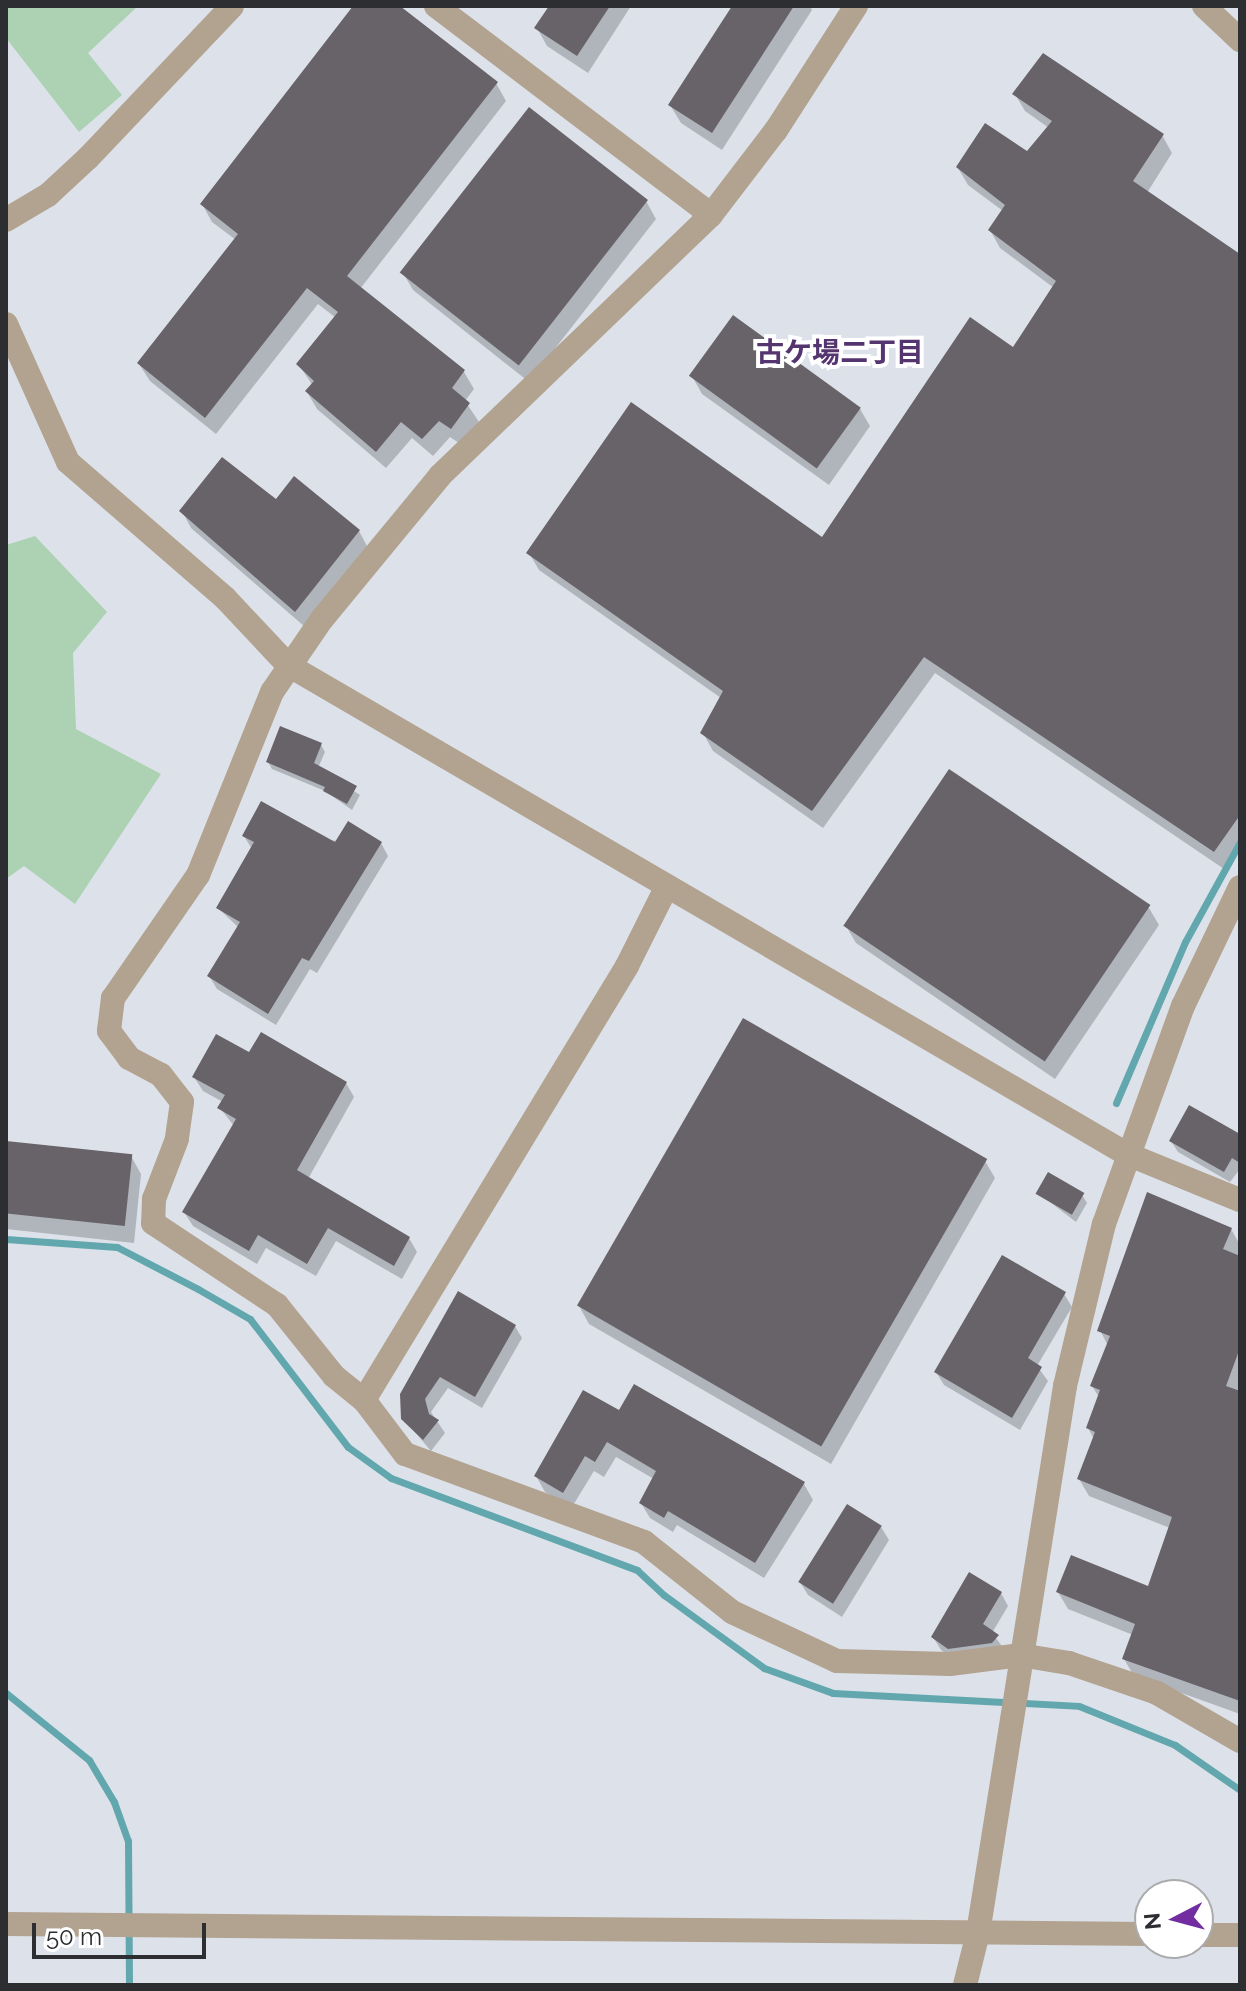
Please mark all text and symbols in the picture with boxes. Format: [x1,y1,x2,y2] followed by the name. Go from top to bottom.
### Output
[756,336,924,370] district label: 古ケ場二丁目
[1134,1879,1214,1959] north arrow
[36,1907,210,1957] scale bar
[1138,1912,1166,1931] text: N
[46,1922,102,1951] text: 50 m

